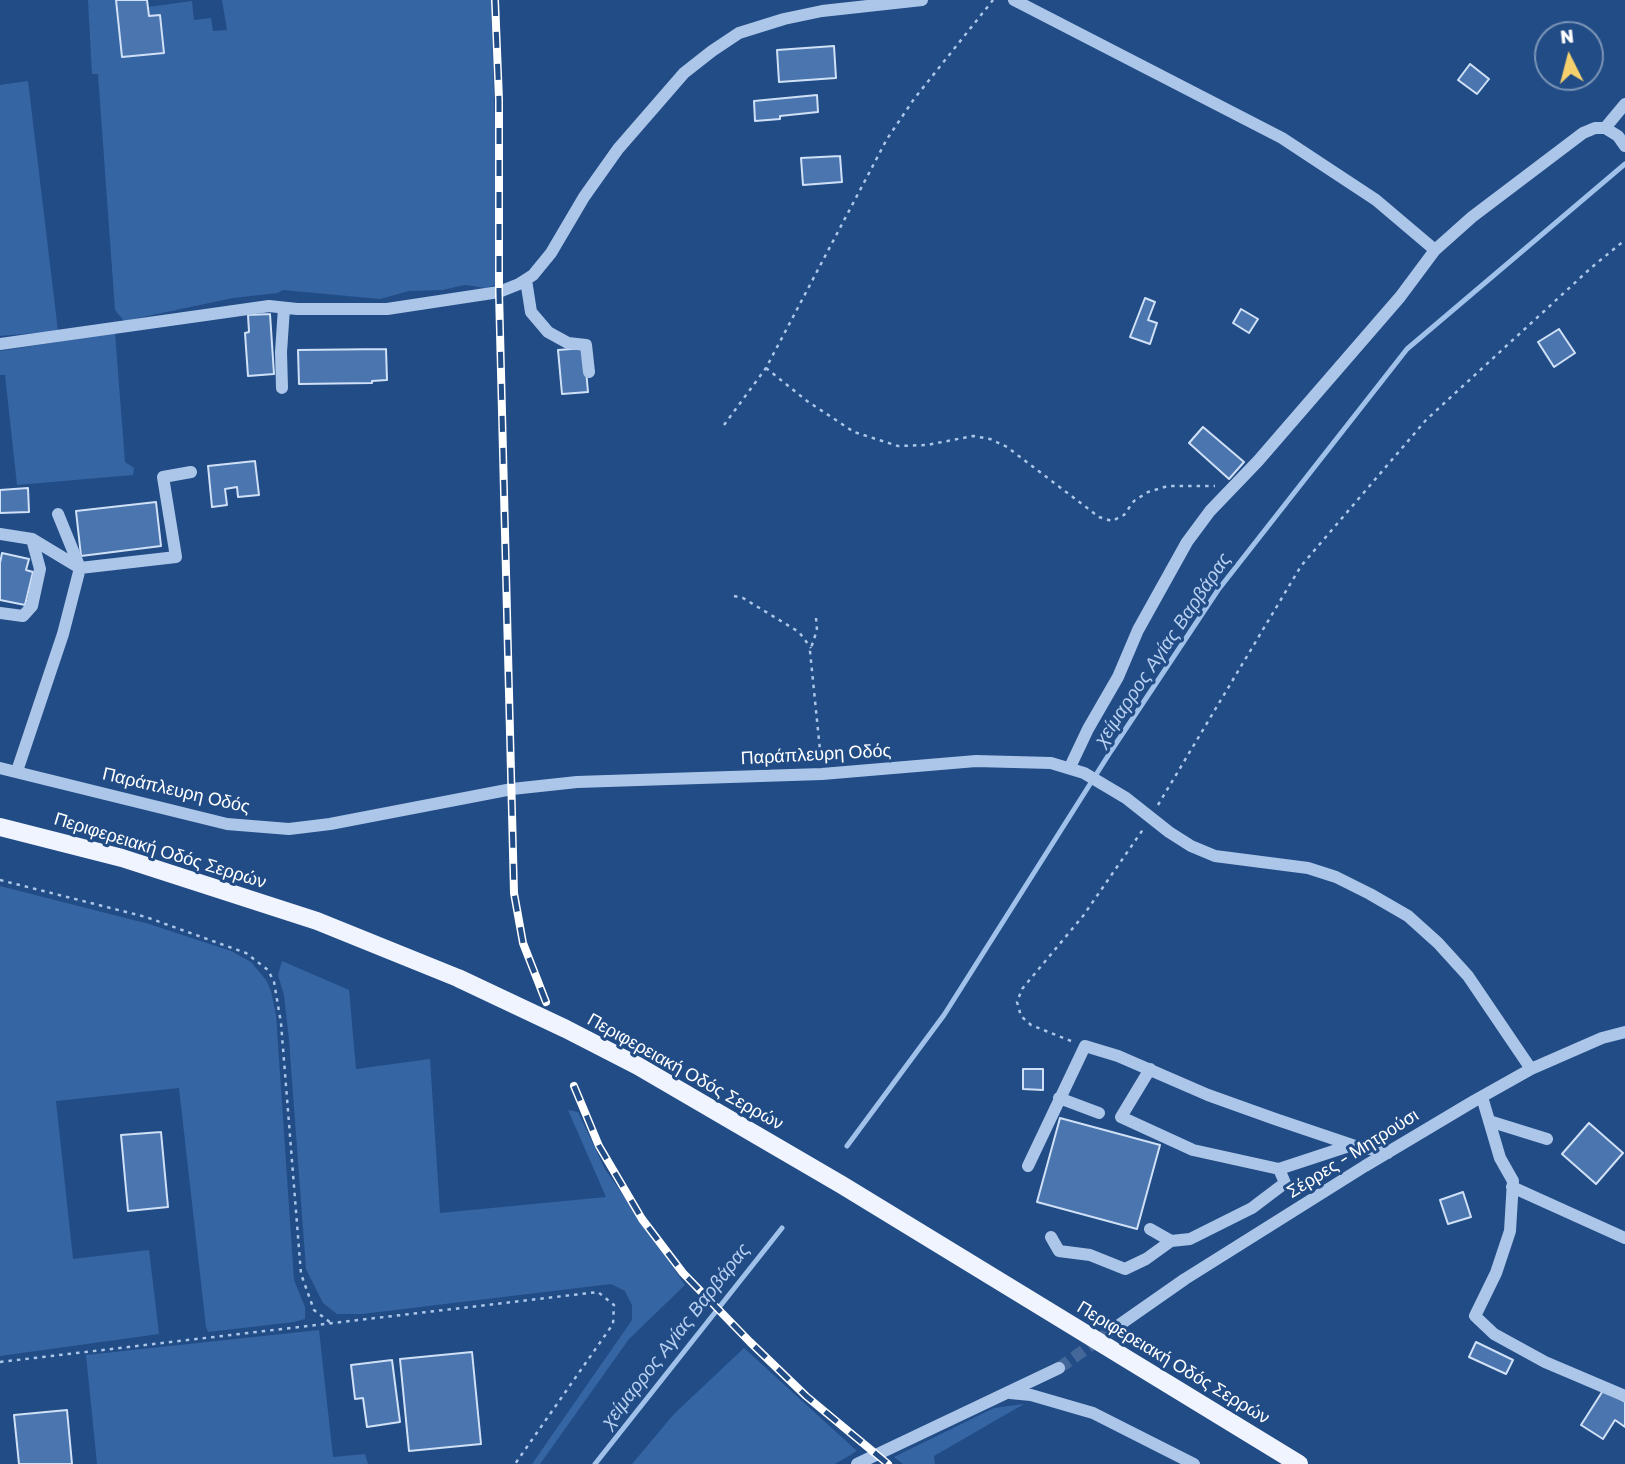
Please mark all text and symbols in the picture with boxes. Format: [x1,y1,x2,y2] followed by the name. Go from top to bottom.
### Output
[1534,21,1604,91] north arrow
[1559,24,1575,49] text: N
[1090,549,1236,751] water label: χείμαρρος Αγίας Βαρβάρας
[740,740,892,770] street label: Παράπλευρη Οδός
[100,764,252,818] street label: Παράπλευρη Οδός
[51,808,269,894] street label: Περιφερειακή Οδός Σερρών
[583,1009,787,1135] street label: Περιφερειακή Οδός Σερρών
[1283,1105,1423,1203] street label: Σέρρες - Μητρούσι
[597,1239,755,1433] water label: χείμαρρος Αγίας Βαρβάρας
[1073,1297,1273,1429] street label: Περιφερειακή Οδός Σερρών

